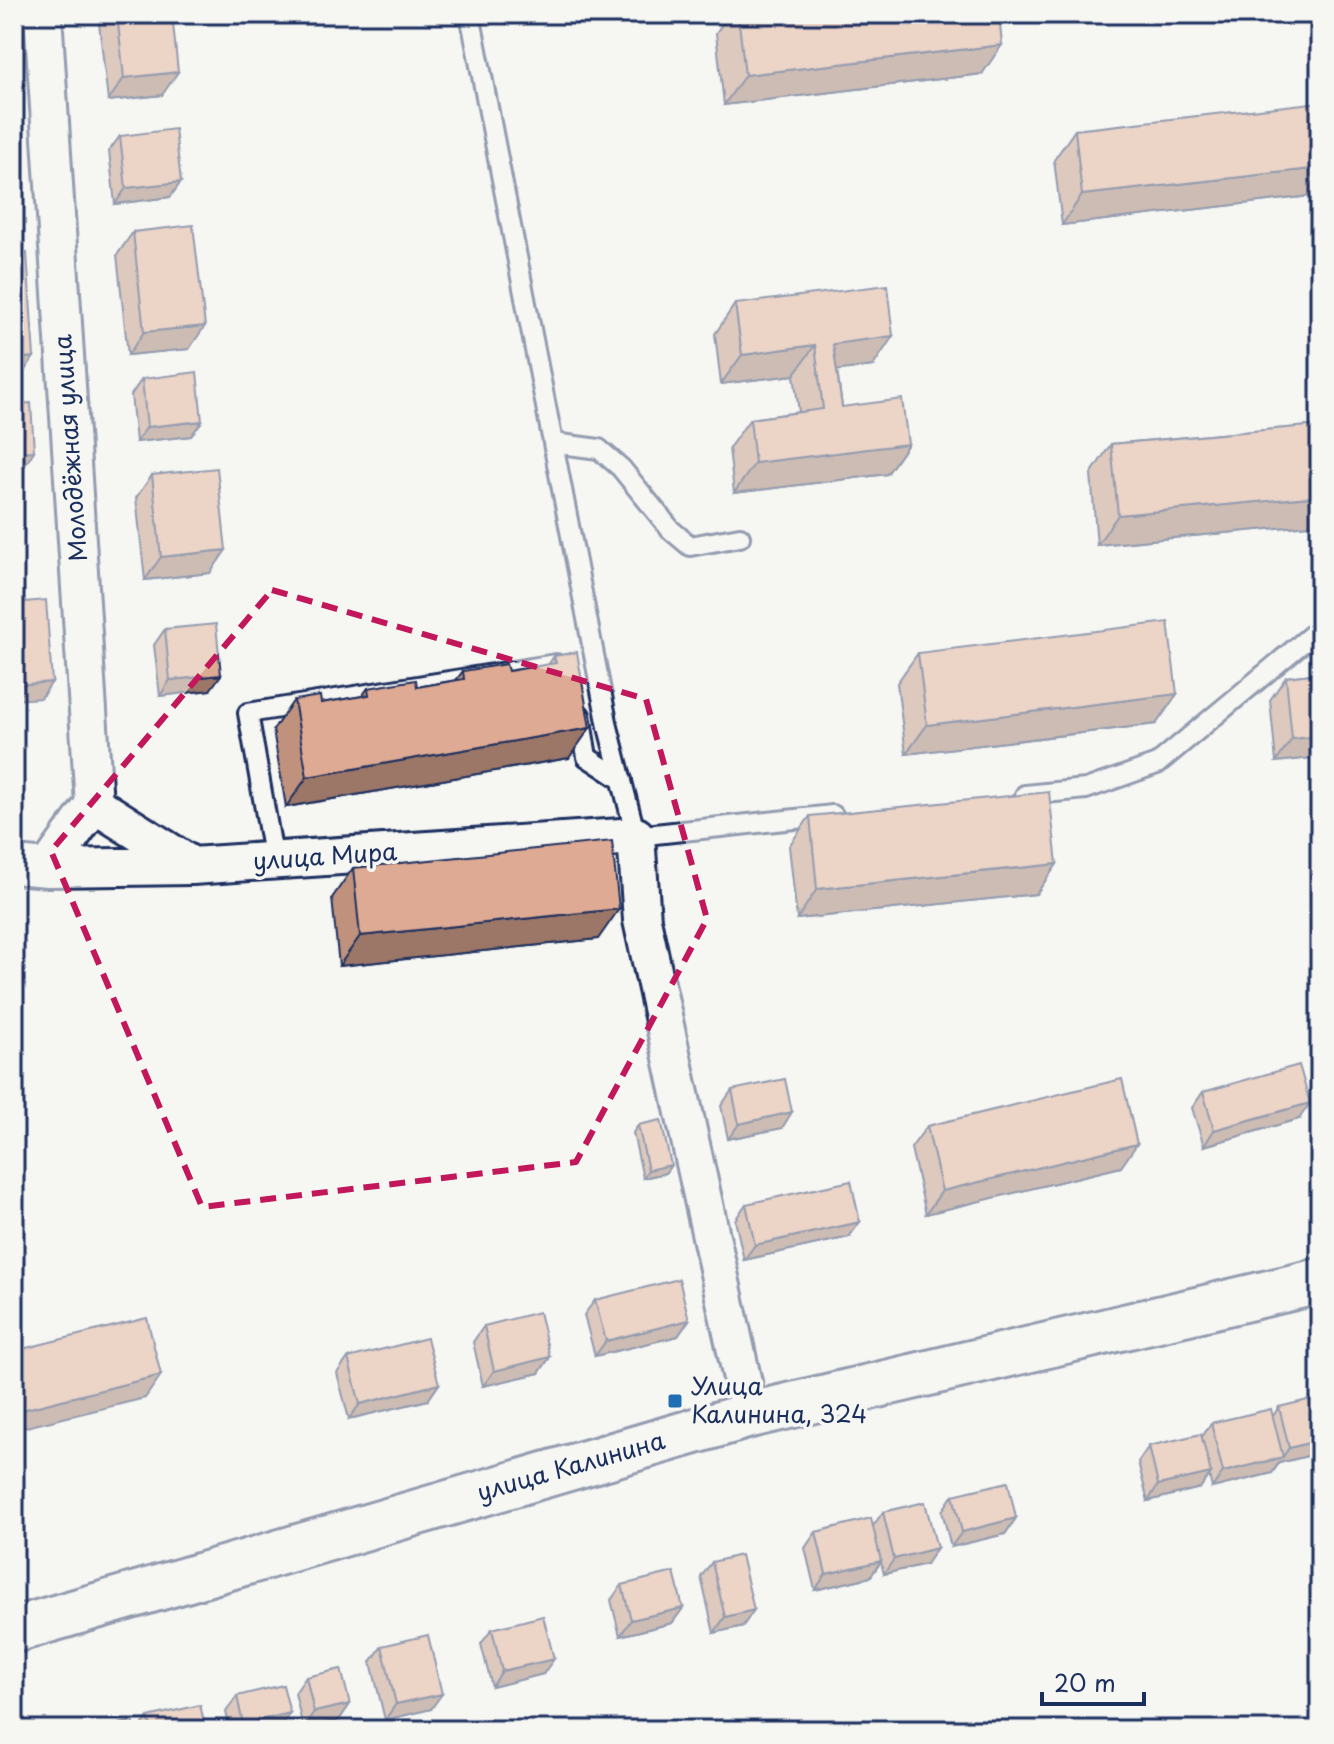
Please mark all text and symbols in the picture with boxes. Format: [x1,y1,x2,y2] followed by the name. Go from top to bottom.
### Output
[43,333,95,563] street label: Молодёжная улица
[252,832,398,878] street label: улица Мира
[691,1367,867,1431] place label: Улица Калинина, 324
[666,1392,684,1410] marker: Улица Калинина, 324
[472,1421,669,1509] street label: улица Калинина
[1042,1656,1144,1706] scale bar
[1054,1664,1116,1700] text: 20 m

